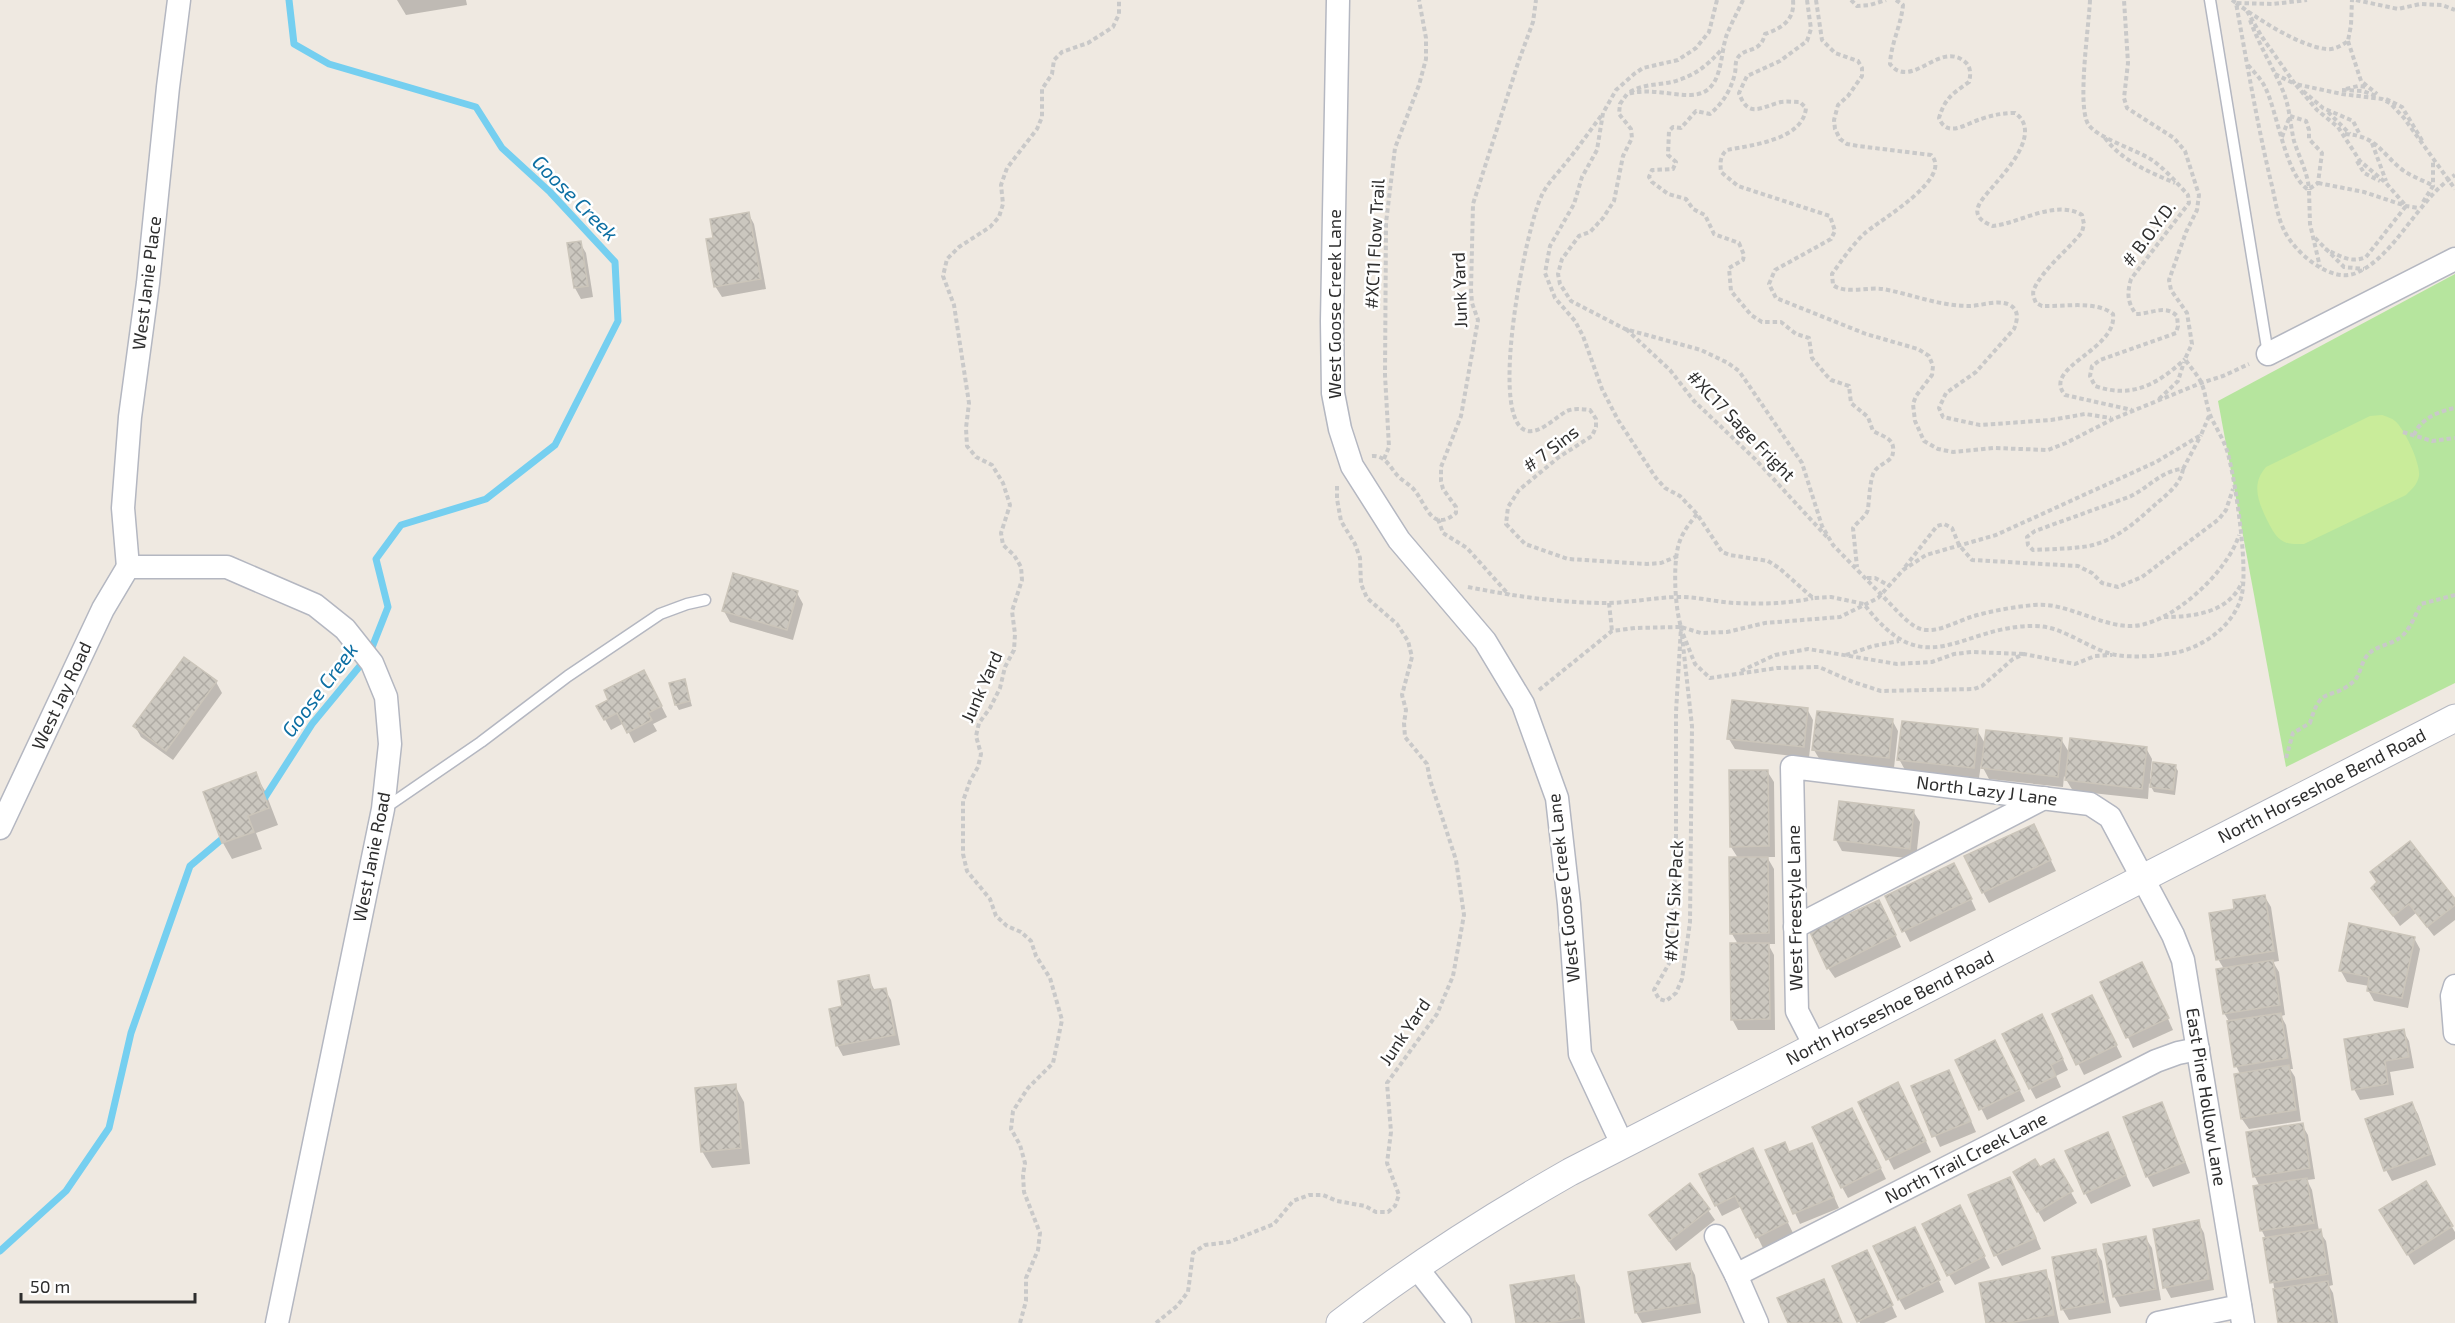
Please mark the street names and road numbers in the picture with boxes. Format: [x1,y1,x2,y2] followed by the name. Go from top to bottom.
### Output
[1360,178,1388,310] street label: #XC11 Flow Trail
[2117,196,2180,270] street label: # B.O.Y.D.
[1323,209,1345,399] street label: West Goose Creek Lane
[127,215,165,351] street label: West Janie Place
[1447,252,1471,328] street label: Junk Yard
[1683,365,1800,485] street label: #XC17 Sage Fright
[1518,420,1582,476] street label: # 7 Sins
[26,638,96,753] street label: West Jay Road
[956,647,1007,726] street label: Junk Yard
[2214,723,2429,847] street label: North Horseshoe Bend Road
[1915,770,2059,810] street label: North Lazy J Lane
[348,790,394,924] street label: West Janie Road
[1542,793,1584,984] street label: West Goose Creek Lane
[1782,825,1806,991] street label: West Freestyle Lane
[1659,839,1687,962] street label: #XC14 Six Pack
[1782,945,1997,1069] street label: North Horseshoe Bend Road
[1374,994,1434,1069] street label: Junk Yard
[2182,1006,2232,1187] street label: East Pine Hollow Lane
[1881,1107,2050,1208] street label: North Trail Creek Lane

